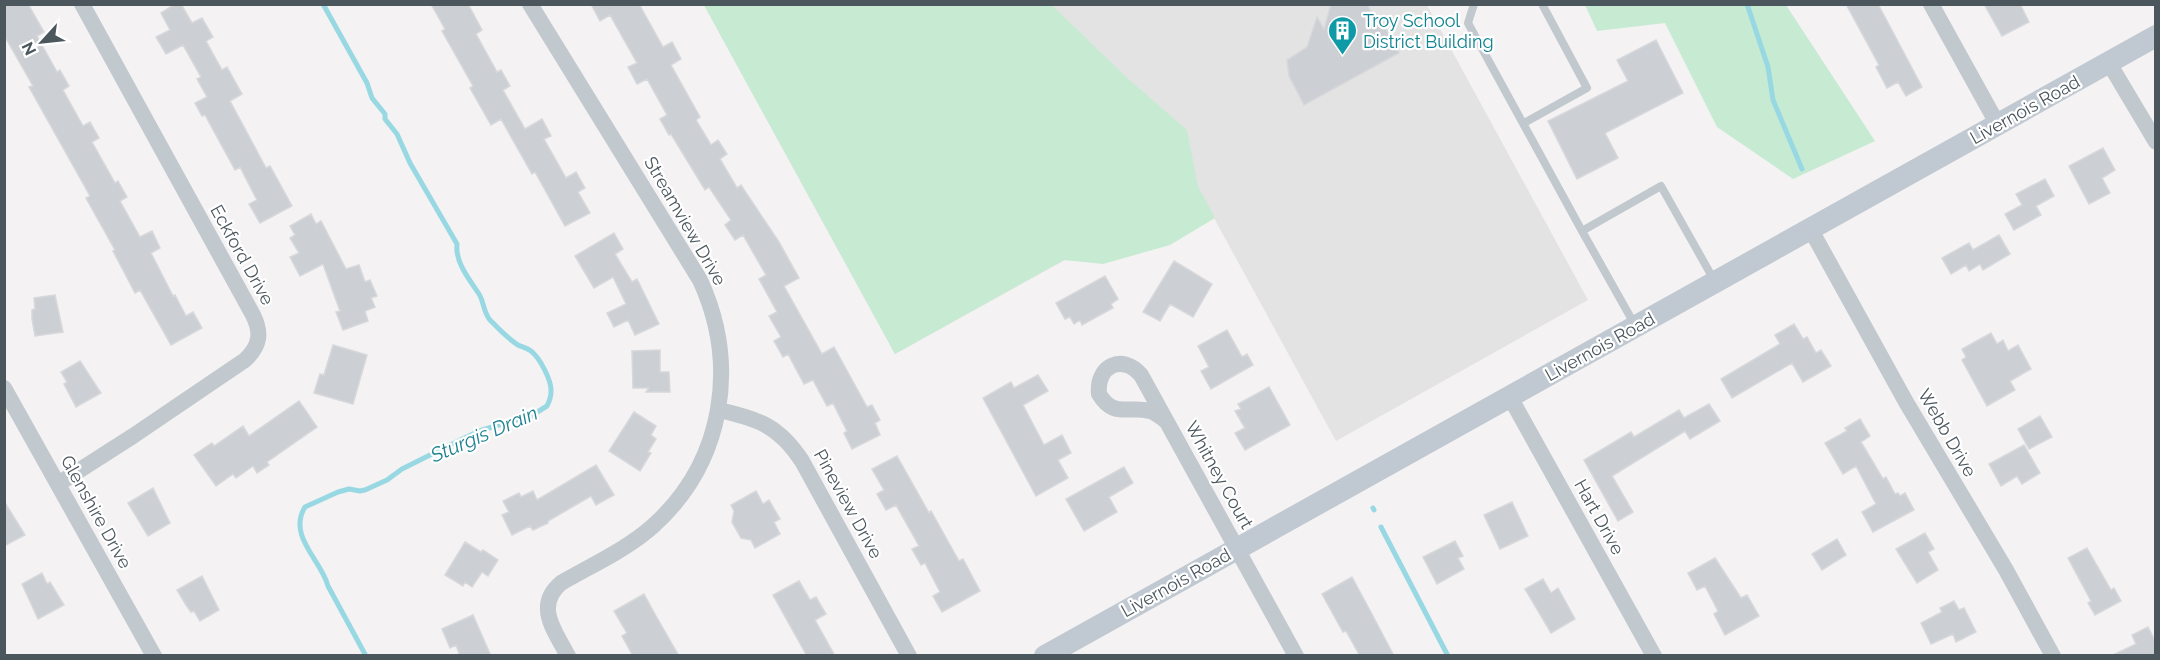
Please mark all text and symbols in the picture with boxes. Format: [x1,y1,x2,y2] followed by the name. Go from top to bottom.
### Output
[1363,10,1494,52] place label: Troy School District Building
[12,12,72,72] north arrow
[1326,15,1358,57] building icon: Troy School District Building
[18,39,40,58] text: N
[1966,71,2083,148] street label: Livernois Road
[640,153,731,289] street label: Streamview Drive
[206,201,279,309] street label: Eckford Drive
[1541,308,1658,385] street label: Livernois Road
[1914,385,1981,481] street label: Webb Drive
[426,401,541,468] water label: Sturgis Drain
[1181,417,1258,532] street label: Whitney Court
[810,446,887,562] street label: Pineview Drive
[57,452,136,572] street label: Glenshire Drive
[1570,475,1629,558] street label: Hart Drive
[1117,544,1234,621] street label: Livernois Road

